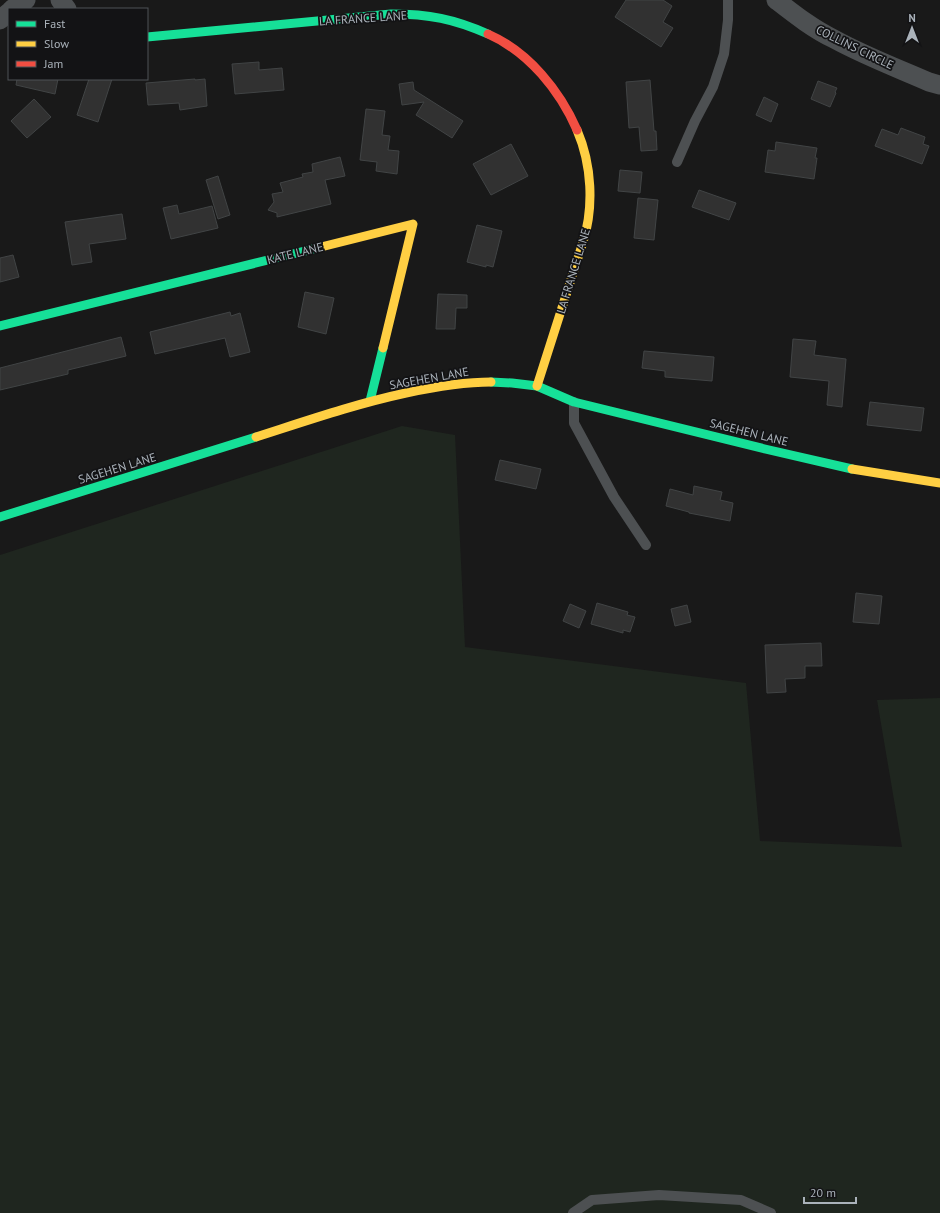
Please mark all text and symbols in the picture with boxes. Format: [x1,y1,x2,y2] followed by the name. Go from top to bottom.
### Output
[318,7,408,29] street label: LA FRANCE LANE
[8,8,148,80] legend
[892,8,932,48] north arrow
[908,11,916,25] text: N
[44,16,65,31] text: Fast
[814,22,896,72] street label: COLLINS CIRCLE
[44,36,69,51] text: Slow
[43,56,63,71] text: Jam
[553,227,593,315] street label: LA FRANCE LANE
[265,239,325,267] street label: KATE LANE
[388,364,470,392] street label: SAGEHEN LANE
[708,415,790,449] street label: SAGEHEN LANE
[76,449,158,487] street label: SAGEHEN LANE
[804,1179,856,1205] scale bar
[810,1185,836,1200] text: 20 m

